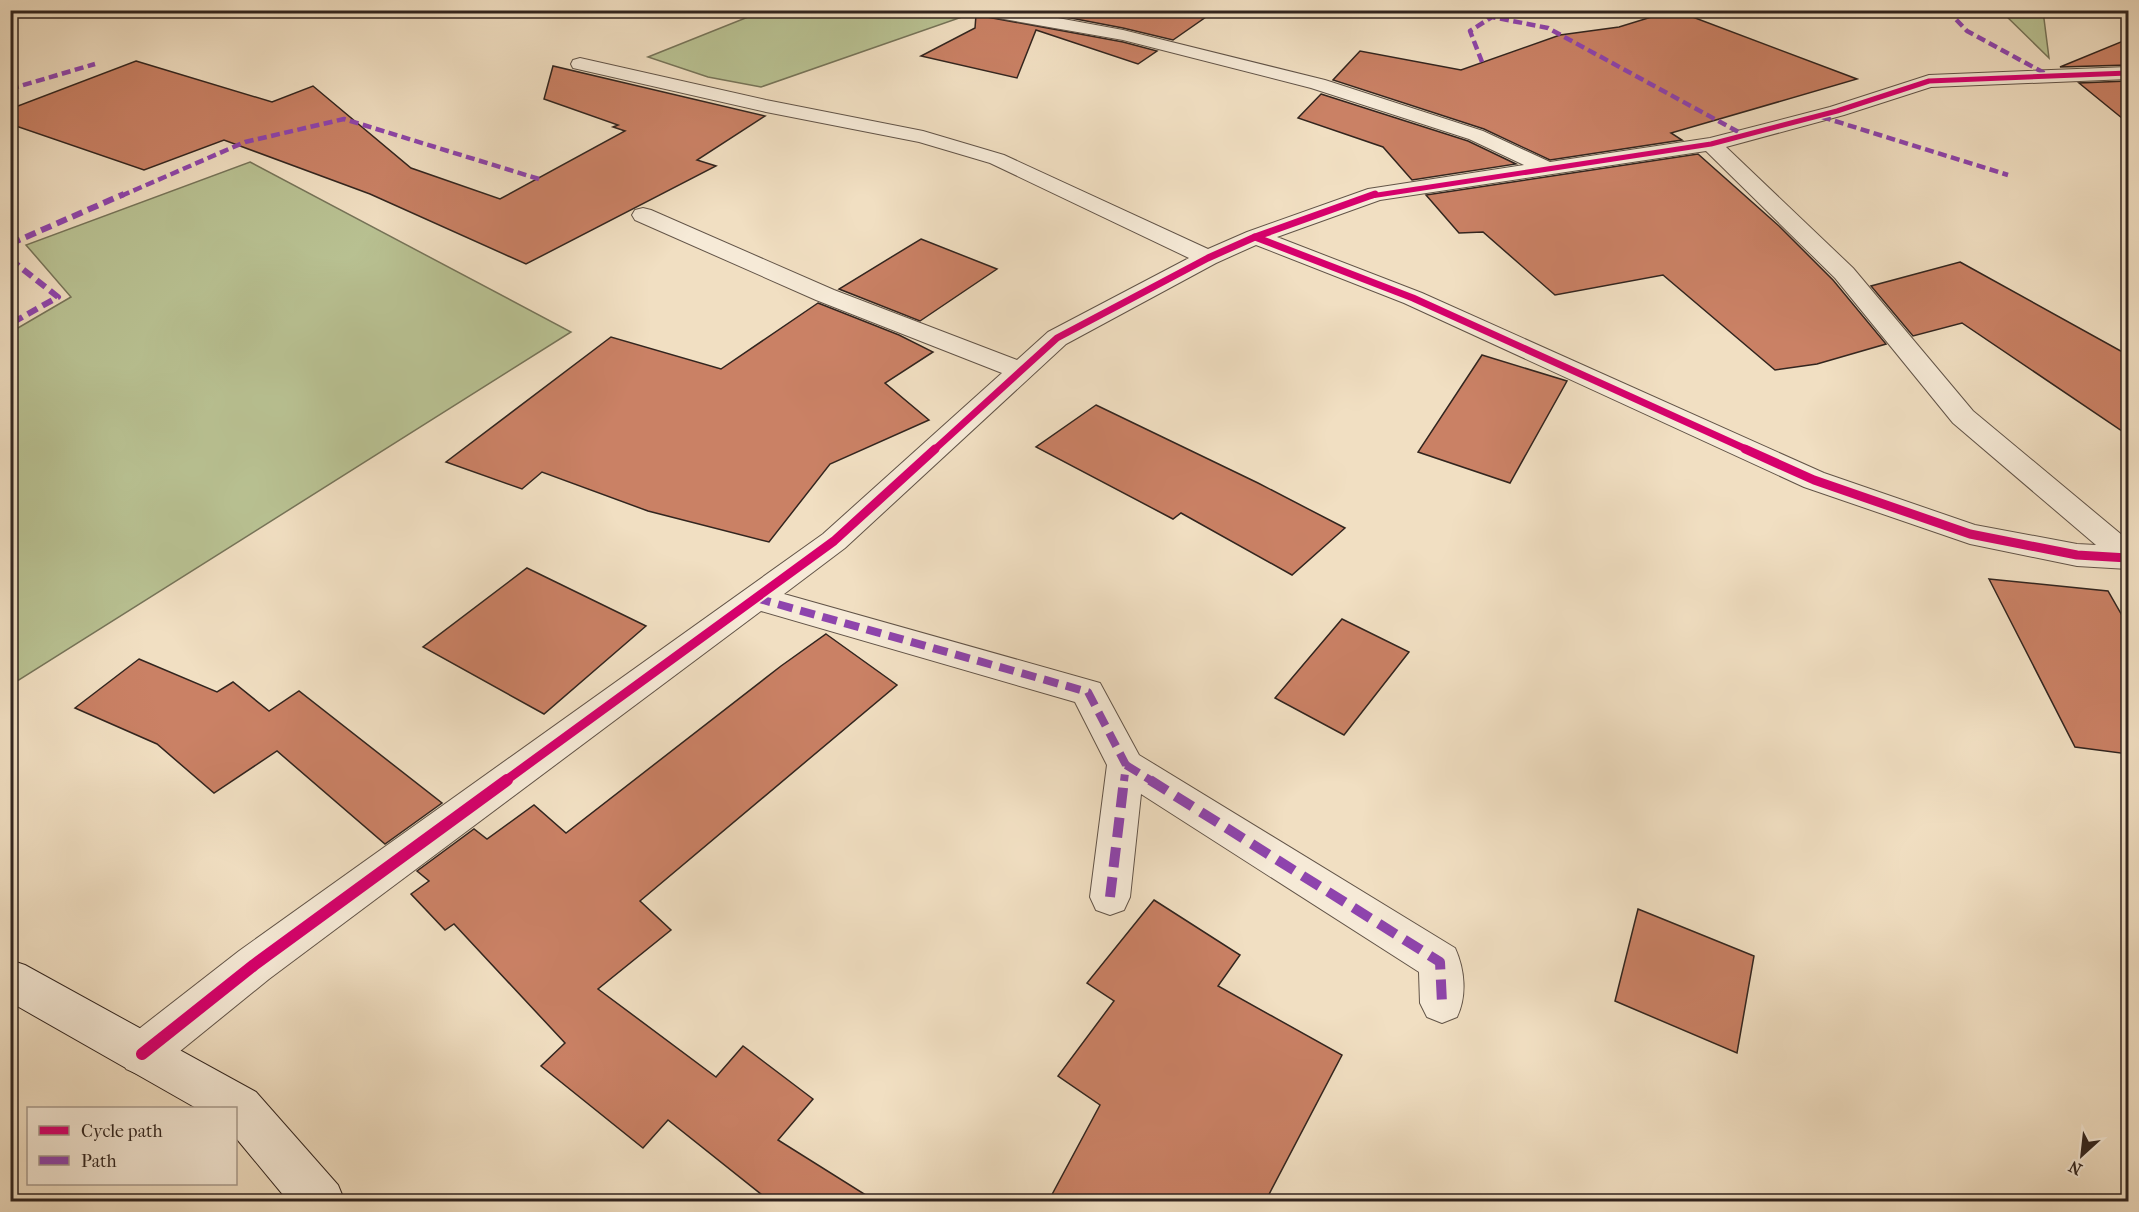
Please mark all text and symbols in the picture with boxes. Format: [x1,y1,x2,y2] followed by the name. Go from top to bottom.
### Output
[27,1107,237,1185] legend
[81,1121,162,1142] text: Cycle path
[2052,1125,2112,1185] north arrow
[81,1151,117,1172] text: Path
[2065,1156,2085,1179] text: N

